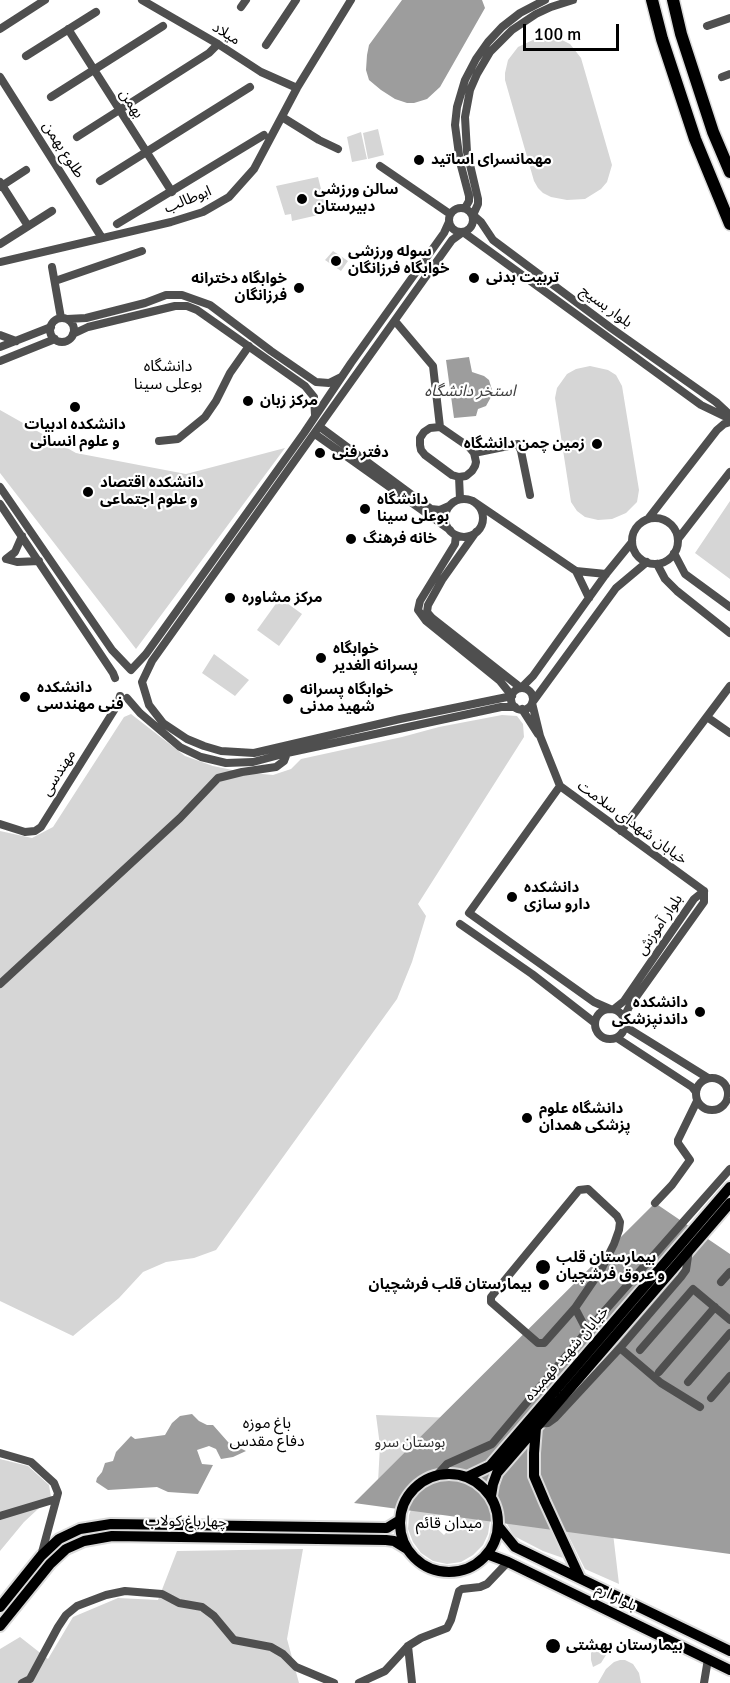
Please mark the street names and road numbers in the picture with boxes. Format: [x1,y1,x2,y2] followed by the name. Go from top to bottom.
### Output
[209,19,243,49] street label: میلاد
[115,86,147,122] street label: بهمن
[38,118,88,182] street label: طلوع بهمن
[162,182,214,218] street label: ابوطالب
[576,282,636,332] street label: بلوار بسیج
[38,746,80,800] street label: مهندسی
[574,777,690,869] street label: خیابان شهدای سلامت
[633,891,687,959] street label: بلوار آموزش
[521,1303,613,1405] street label: خیابان شهید فهمیده
[145,1512,227,1532] street label: چهارباغ کولاب
[592,1580,640,1616] street label: بلوار ارم

